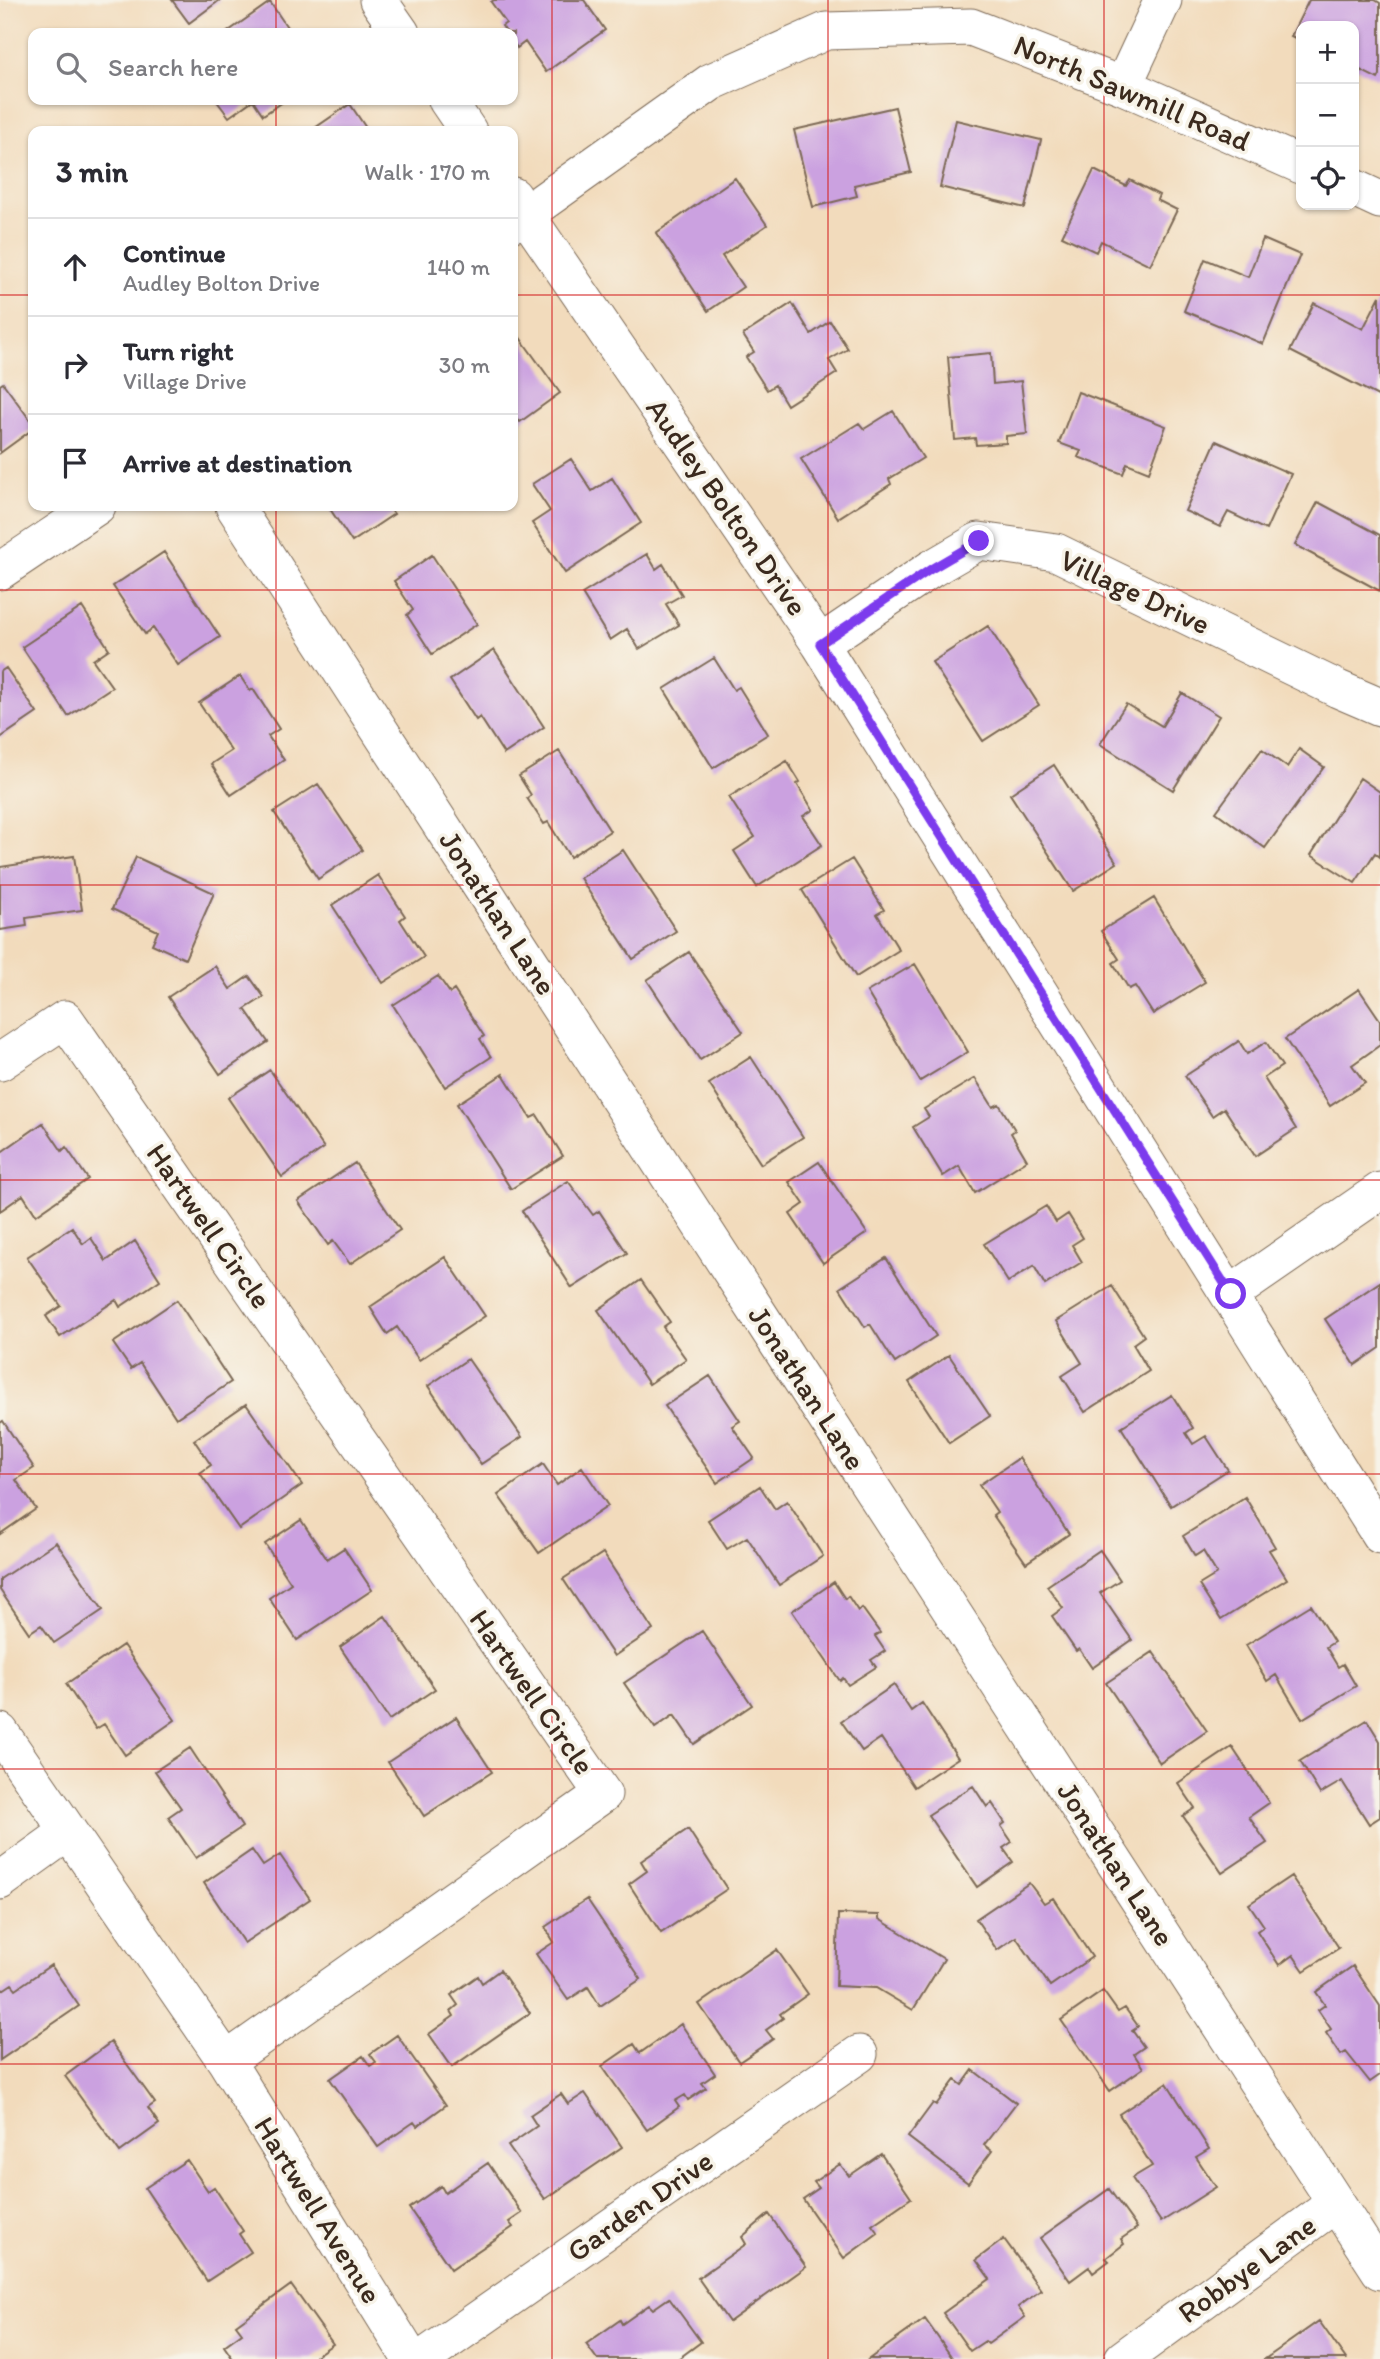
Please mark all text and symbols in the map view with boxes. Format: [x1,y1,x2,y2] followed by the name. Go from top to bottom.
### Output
[1296,21,1359,210] map controls
[1296,21,1359,84] button: +
[1008,26,1256,159] street label: North Sawmill Road
[28,28,518,105] search box
[52,48,90,86] icon: search
[108,51,238,83] text: Search here
[1296,84,1359,147] button: −
[1296,147,1359,210] button: locate
[56,153,128,190] text: 3 min
[364,158,490,186] text: Walk · 170 m
[123,237,226,269] text: Continue
[56,248,94,286] icon: ahead
[427,253,490,281] text: 140 m
[123,269,320,297] text: Audley Bolton Drive
[123,335,234,367] text: Turn right
[56,346,94,384] icon: right
[439,351,490,379] text: 30 m
[123,367,247,395] text: Village Drive
[639,391,816,623] street label: Audley Bolton Drive
[56,444,94,482] icon: arrive
[123,447,352,479] text: Arrive at destination
[963,525,994,556] route end
[1054,541,1216,642] street label: Village Drive
[432,824,565,1002] street label: Jonathan Lane
[139,1136,280,1316] street label: Hartwell Circle
[1215,1278,1246,1309] route start
[741,1299,874,1477] street label: Jonathan Lane
[462,1602,603,1782] street label: Hartwell Circle
[1050,1775,1183,1953] street label: Jonathan Lane
[246,2109,391,2310] street label: Hartwell Avenue
[560,2142,720,2269] street label: Garden Drive
[1170,2206,1323,2331] street label: Robbye Lane

